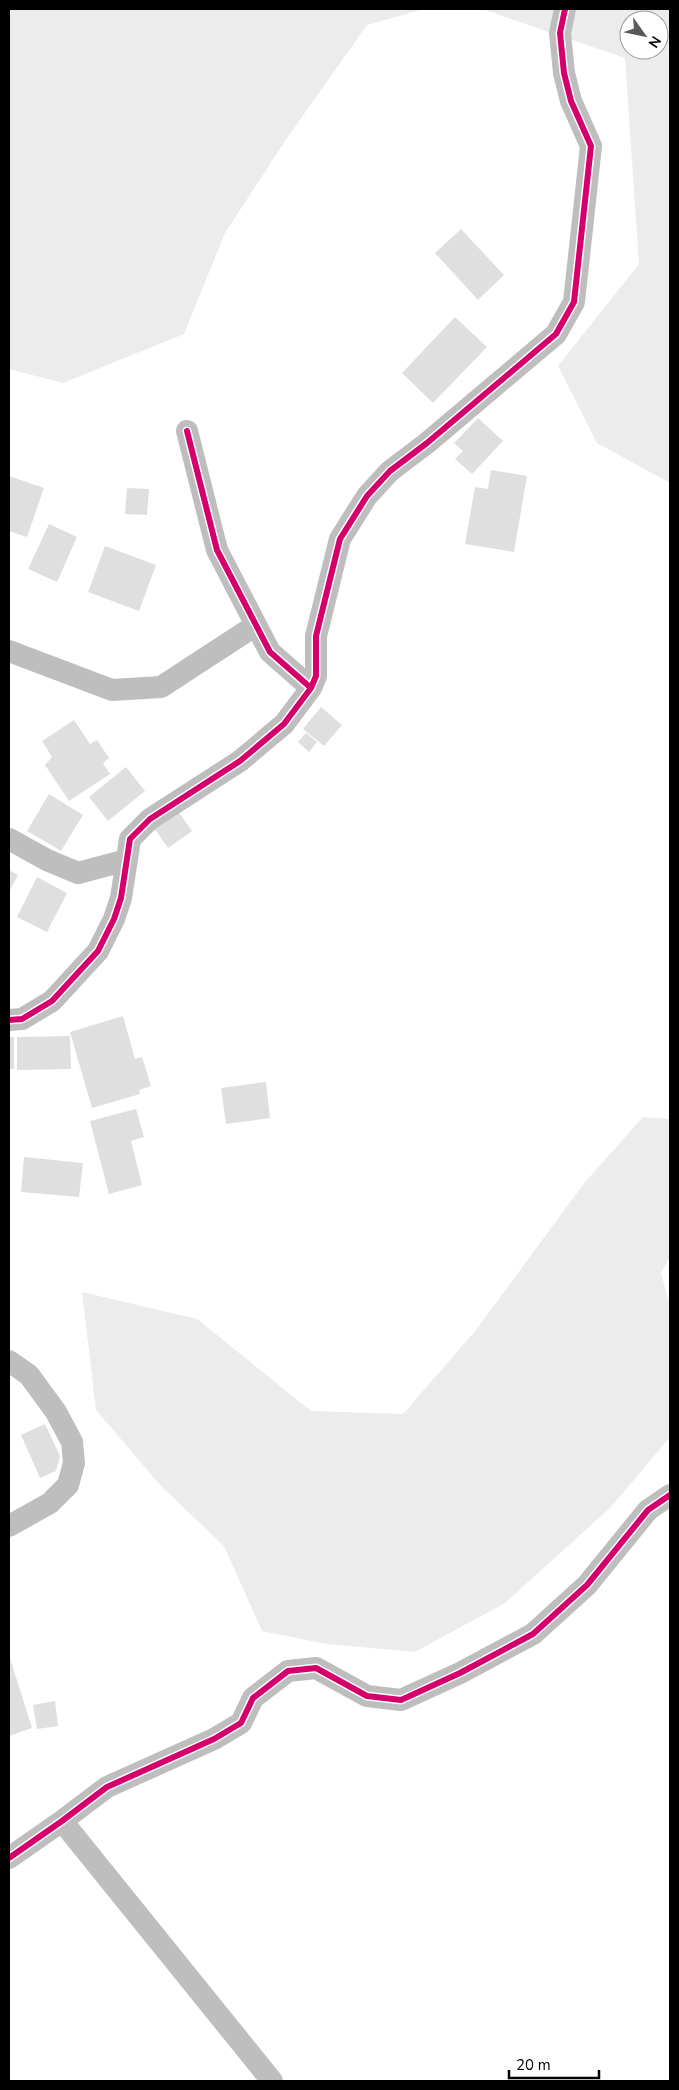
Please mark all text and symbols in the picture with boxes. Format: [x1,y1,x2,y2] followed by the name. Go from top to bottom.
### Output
[619,10,669,60] north arrow
[644,32,665,51] text: N
[509,2048,599,2080] scale bar
[516,2055,551,2075] text: 20 m

